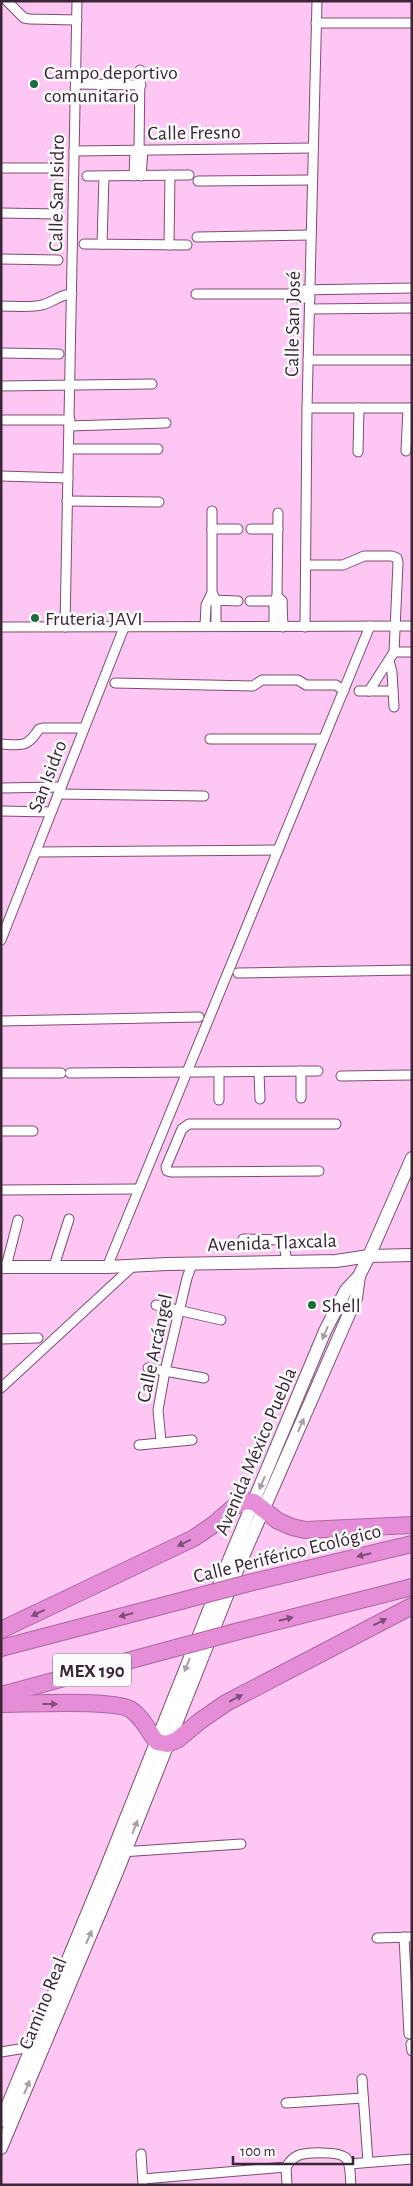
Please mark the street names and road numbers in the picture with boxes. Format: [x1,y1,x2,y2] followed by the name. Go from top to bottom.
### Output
[147,122,241,144] street label: Calle Fresno
[46,134,68,252] street label: Calle San Isidro
[282,271,304,377] street label: Calle San José
[25,738,71,815] street label: San Isidro
[207,1231,337,1255] street label: Avenida Tlaxcala
[134,1292,176,1404] street label: Calle Arcángel
[212,1365,300,1538] street label: Avenida México Puebla
[191,1521,383,1587] street label: Calle Periférico Ecológico
[53,1654,131,1686] road number: MEX 190
[15,1954,70,2052] street label: Camino Real

